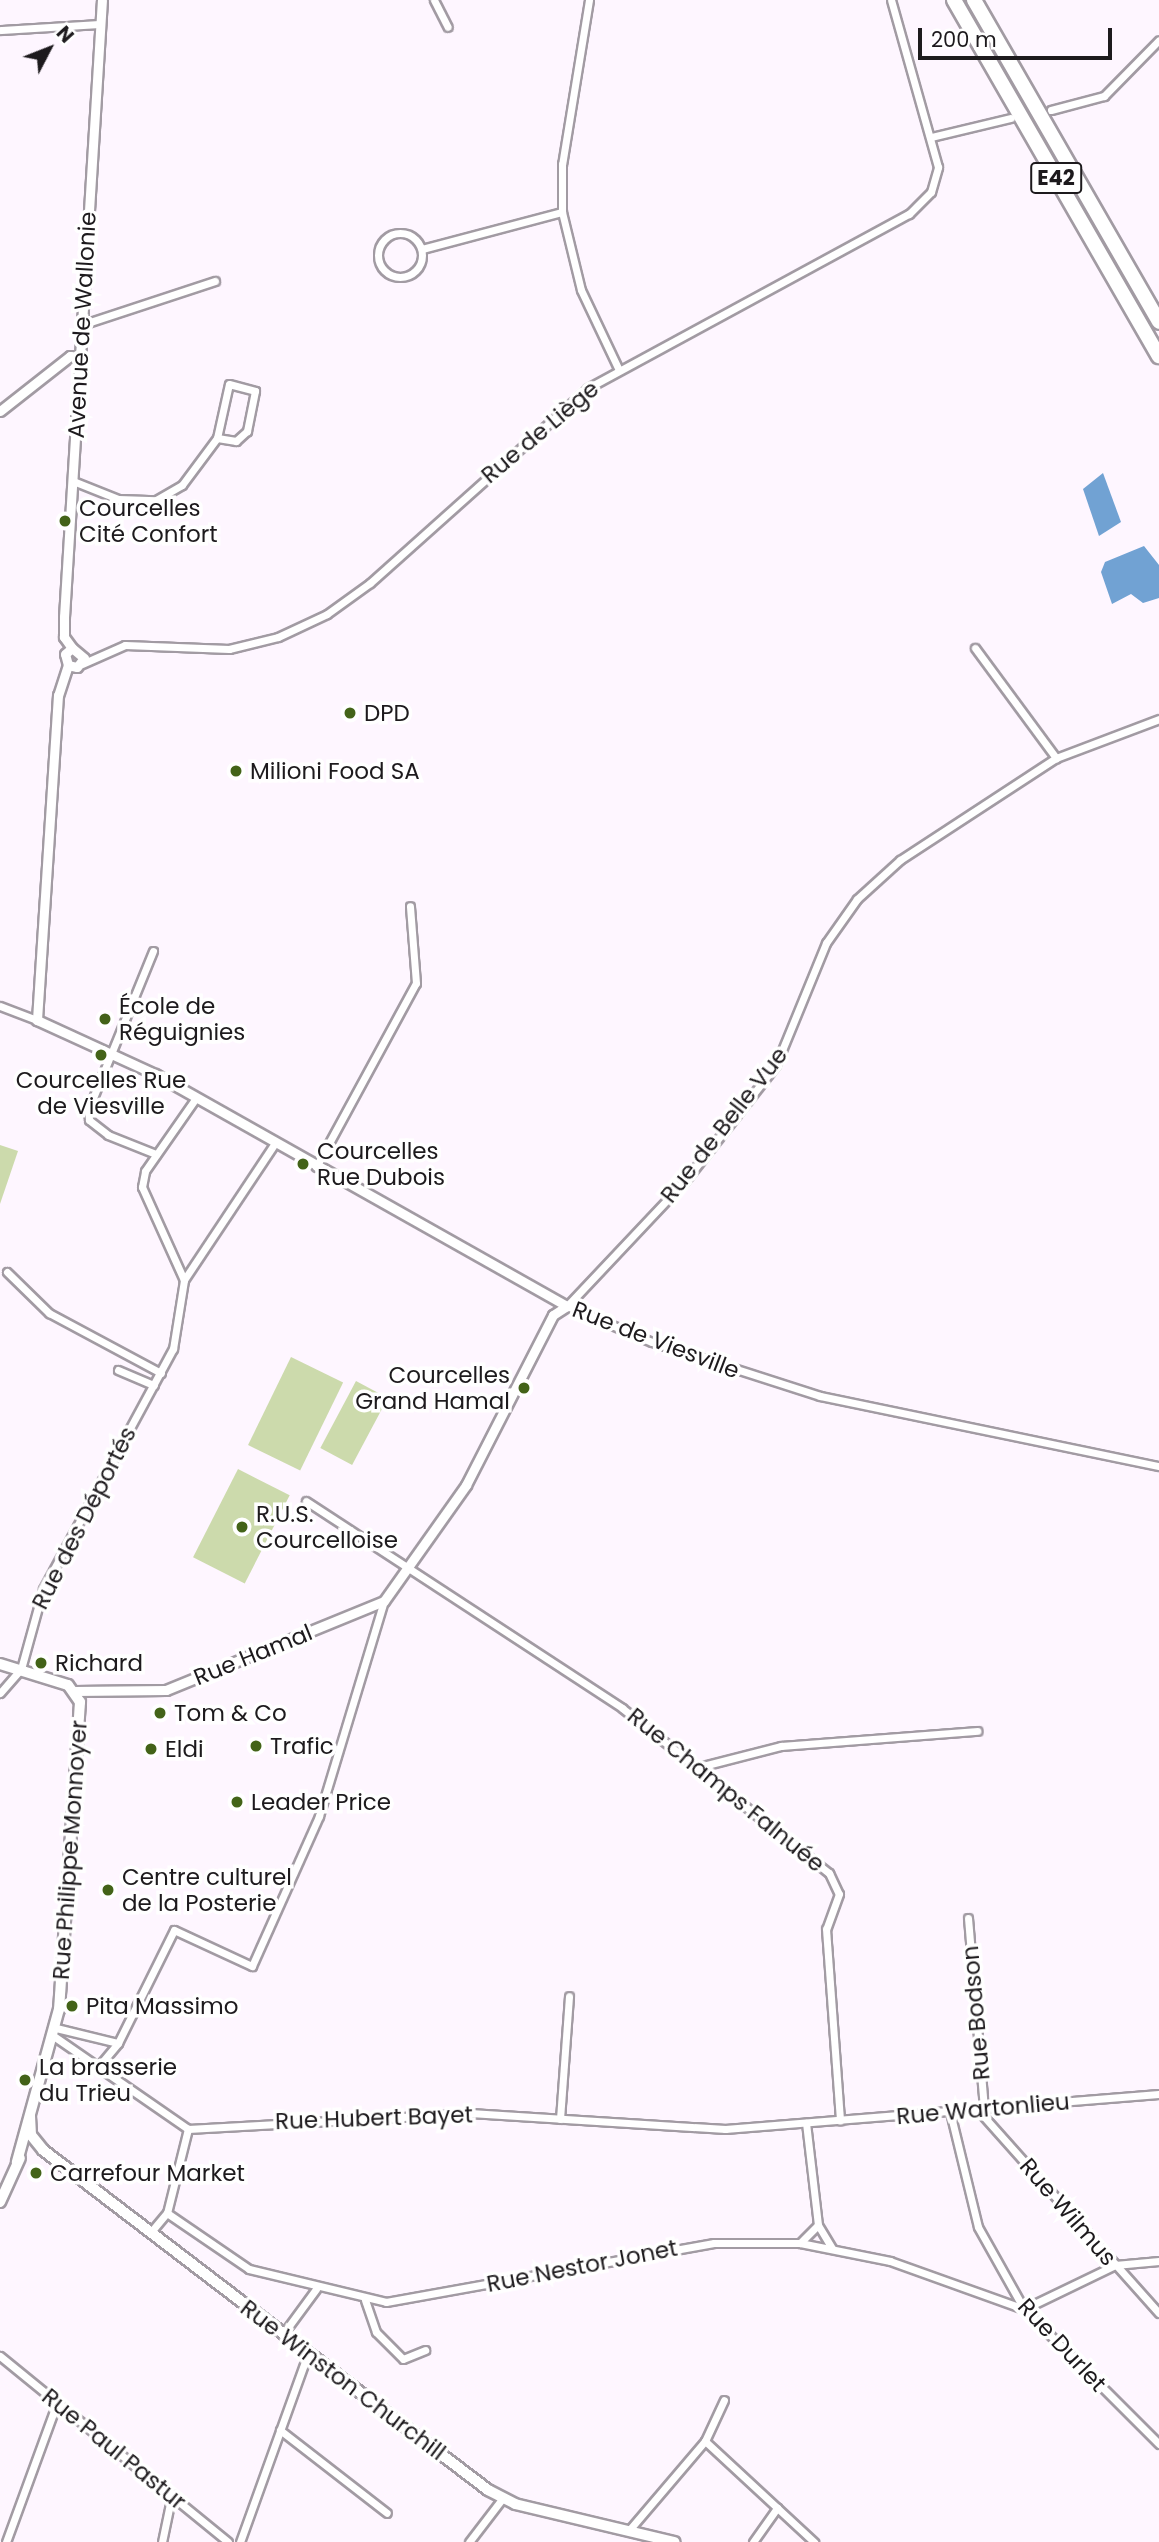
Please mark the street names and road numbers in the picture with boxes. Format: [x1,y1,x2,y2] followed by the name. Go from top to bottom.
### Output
[1030,160,1082,196] road number: E42
[62,211,102,439] street label: Avenue de Wallonie
[476,375,604,489] street label: Rue de Liège
[655,1042,793,1208] street label: Rue de Belle Vue
[569,1295,743,1385] street label: Rue de Viesville
[26,1422,142,1614] street label: Rue des Déportés
[190,1619,316,1691] street label: Rue Hamal
[622,1702,830,1878] street label: Rue Champs Falnuée
[47,1719,93,1981] street label: Rue Philippe Monnoyer
[956,1945,996,2081] street label: Rue Bodson
[895,2088,1071,2130] street label: Rue Wartonlieu
[275,2101,473,2135] street label: Rue Hubert Bayet
[1014,2153,1122,2271] street label: Rue Wilmus
[484,2234,680,2298] street label: Rue Nestor Jonet
[1012,2293,1112,2397] street label: Rue Durlet
[235,2294,451,2466] street label: Rue Winston Churchill
[37,2383,191,2515] street label: Rue Paul Pastur

